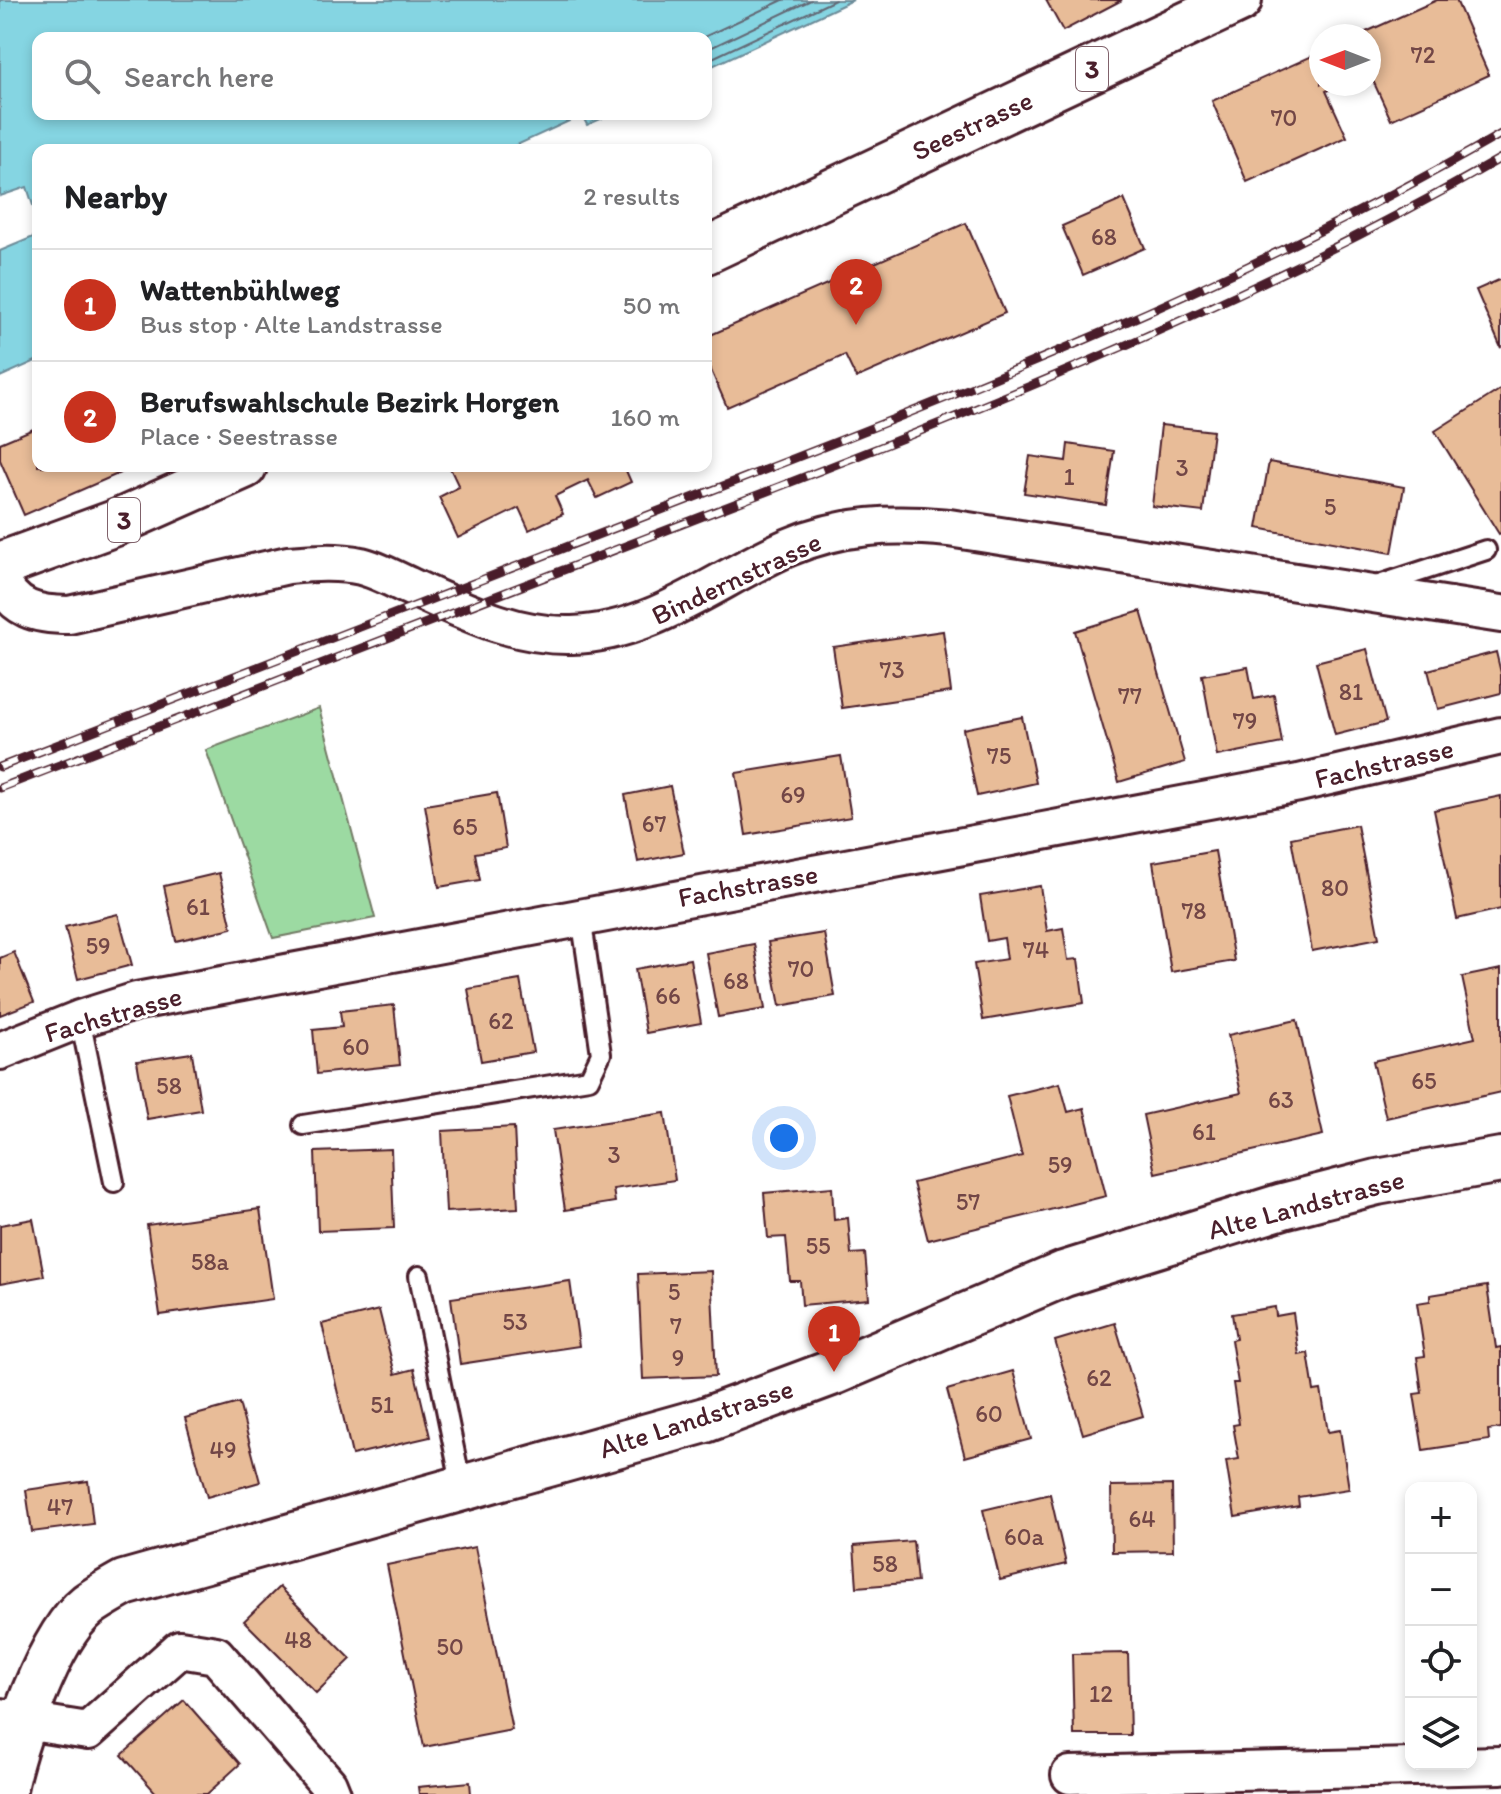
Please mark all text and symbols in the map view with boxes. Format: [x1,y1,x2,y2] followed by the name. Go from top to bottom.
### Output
[1309,24,1381,96] north arrow
[32,32,712,120] search box
[1411,40,1436,69] house number: 72
[1076,47,1108,91] road number: 3
[60,54,104,98] icon: search
[124,58,274,95] text: Search here
[906,82,1038,168] street label: Seestrasse
[1271,103,1297,132] house number: 70
[64,176,167,217] text: Nearby
[583,180,680,212] text: 2 results
[1091,222,1117,251] house number: 68
[830,259,882,325] pin: 2
[140,271,340,308] text: Wattenbühlweg
[84,289,96,321] text: 1
[623,289,680,321] text: 50 m
[140,308,443,340] text: Bus stop · Alte Landstrasse
[140,383,559,420] text: Berufswahlschule Bezirk Horgen
[83,401,97,433] text: 2
[610,401,680,433] text: 160 m
[140,420,338,452] text: Place · Seestrasse
[1175,453,1189,482] house number: 3
[1063,462,1075,491] house number: 1
[1324,492,1336,521] house number: 5
[108,498,140,542] road number: 3
[646,524,826,632] street label: Bindernstrasse
[880,655,904,684] house number: 73
[1339,677,1363,706] house number: 81
[1118,681,1142,710] house number: 77
[1233,706,1257,735] house number: 79
[1311,731,1457,795] street label: Fachstrasse
[987,741,1011,770] house number: 75
[780,780,806,809] house number: 69
[642,809,666,838] house number: 67
[452,812,478,841] house number: 65
[675,856,821,914] street label: Fachstrasse
[1321,873,1349,902] house number: 80
[186,892,210,921] house number: 61
[1181,896,1207,925] house number: 78
[85,931,111,960] house number: 59
[1023,935,1049,964] house number: 74
[788,954,814,983] house number: 70
[723,966,749,995] house number: 68
[40,978,186,1050] street label: Fachstrasse
[655,981,681,1010] house number: 66
[488,1006,514,1035] house number: 62
[342,1032,370,1061] house number: 60
[1411,1066,1437,1095] house number: 65
[156,1071,182,1100] house number: 58
[1268,1085,1294,1114] house number: 63
[1192,1117,1216,1146] house number: 61
[764,1118,804,1158] your location
[607,1140,621,1169] house number: 3
[1047,1150,1073,1179] house number: 59
[1204,1161,1408,1247] street label: Alte Landstrasse
[956,1187,980,1216] house number: 57
[805,1231,831,1260] house number: 55
[191,1247,230,1276] house number: 58a
[668,1277,680,1306] house number: 5
[808,1306,860,1372] pin: 1
[502,1307,528,1336] house number: 53
[670,1311,682,1340] house number: 7
[672,1343,684,1372] house number: 9
[1086,1363,1112,1392] house number: 62
[595,1371,797,1465] street label: Alte Landstrasse
[370,1390,394,1419] house number: 51
[975,1399,1003,1428] house number: 60
[210,1435,236,1464] house number: 49
[1405,1482,1477,1770] map controls
[1405,1482,1477,1554] button: +
[47,1492,73,1521] house number: 47
[1128,1504,1156,1533] house number: 64
[1004,1522,1044,1551] house number: 60a
[872,1549,898,1578] house number: 58
[1405,1554,1477,1626] button: −
[284,1625,312,1654] house number: 48
[1405,1626,1477,1698] button: locate
[436,1632,464,1661] house number: 50
[1089,1679,1113,1708] house number: 12
[1405,1698,1477,1770] button: layers

